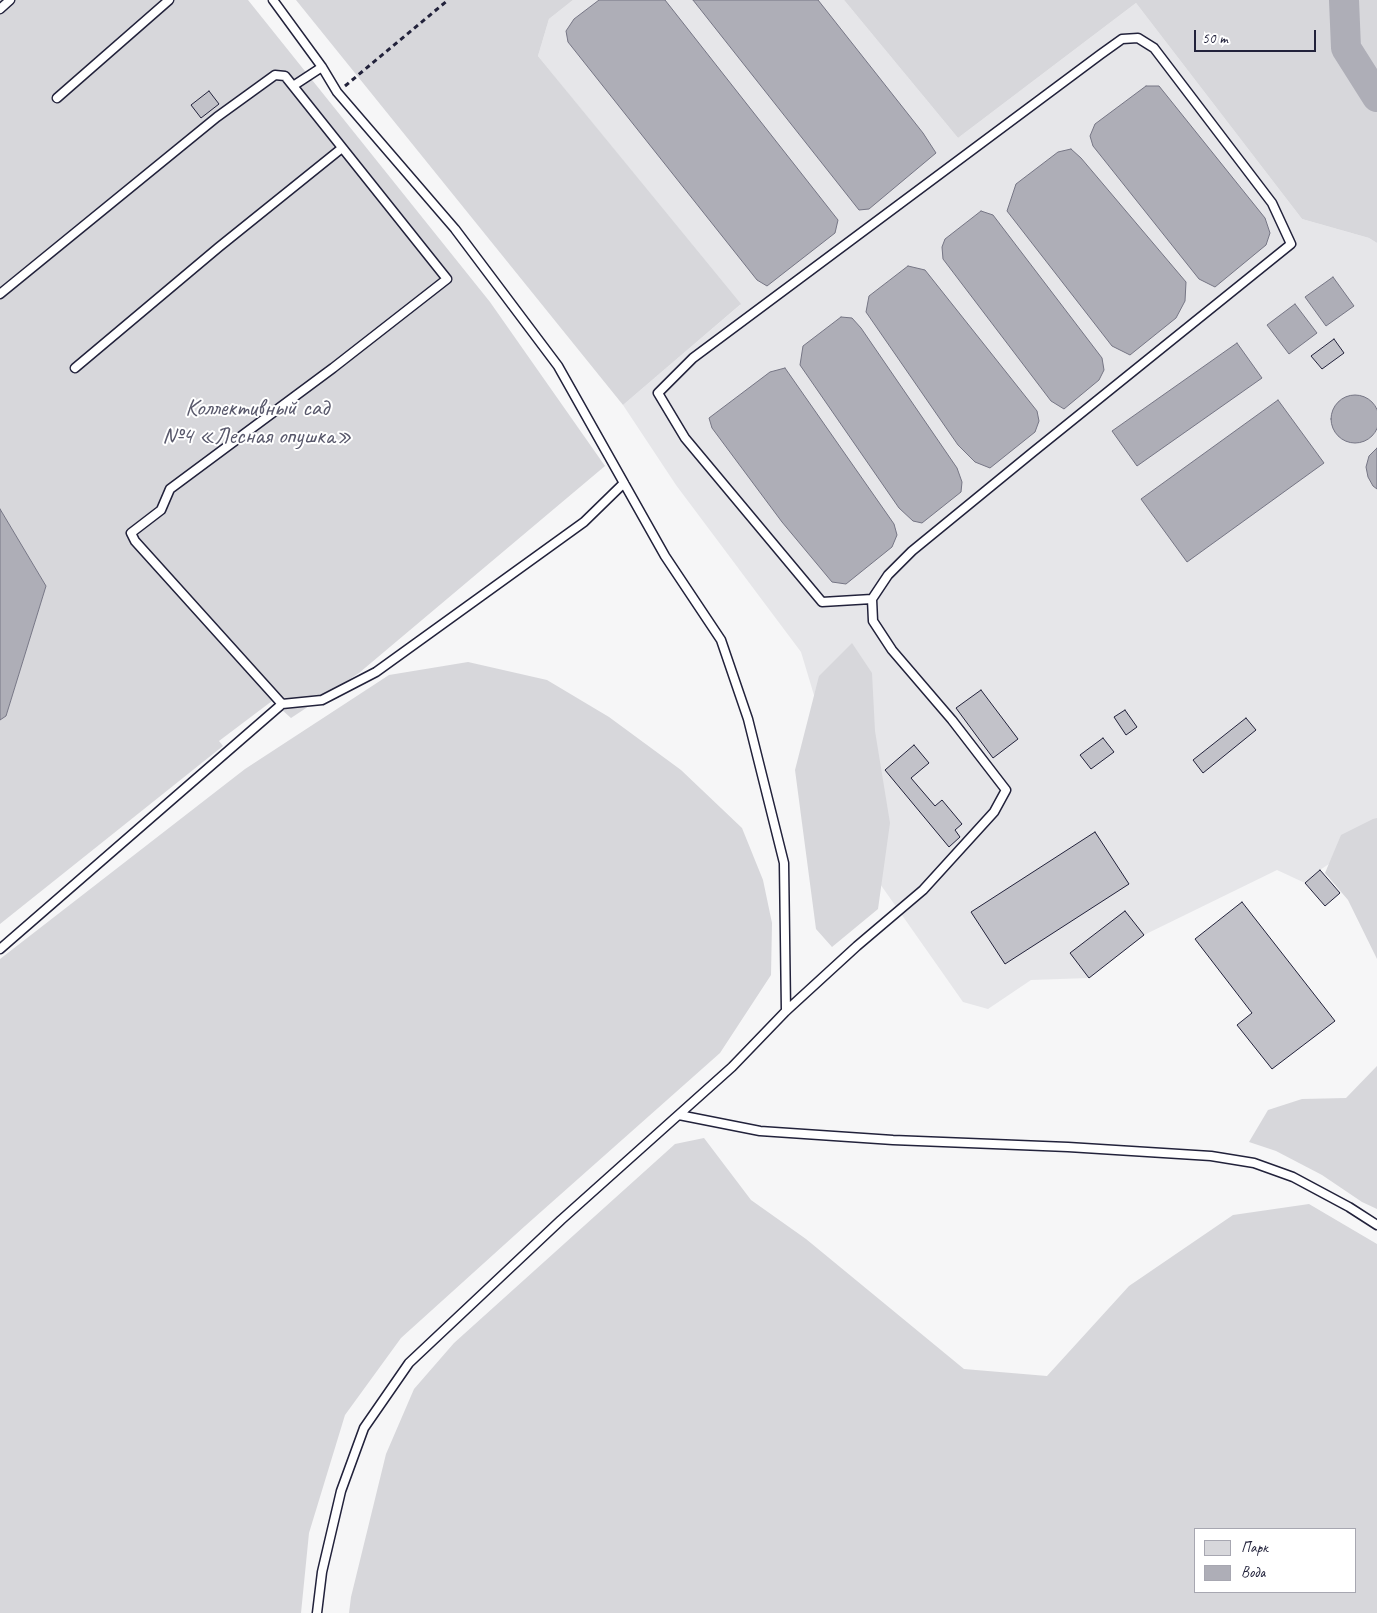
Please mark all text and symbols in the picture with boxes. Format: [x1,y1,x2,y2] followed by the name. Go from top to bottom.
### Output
[1197,20,1320,52] scale bar
[1202,29,1228,48] text: 50 m
[162,395,352,451] park label: Коллективный сад №4 «Лесная опушка»
[1194,1528,1357,1593] legend
[1241,1538,1268,1557] text: Парк
[1241,1563,1265,1582] text: Вода

